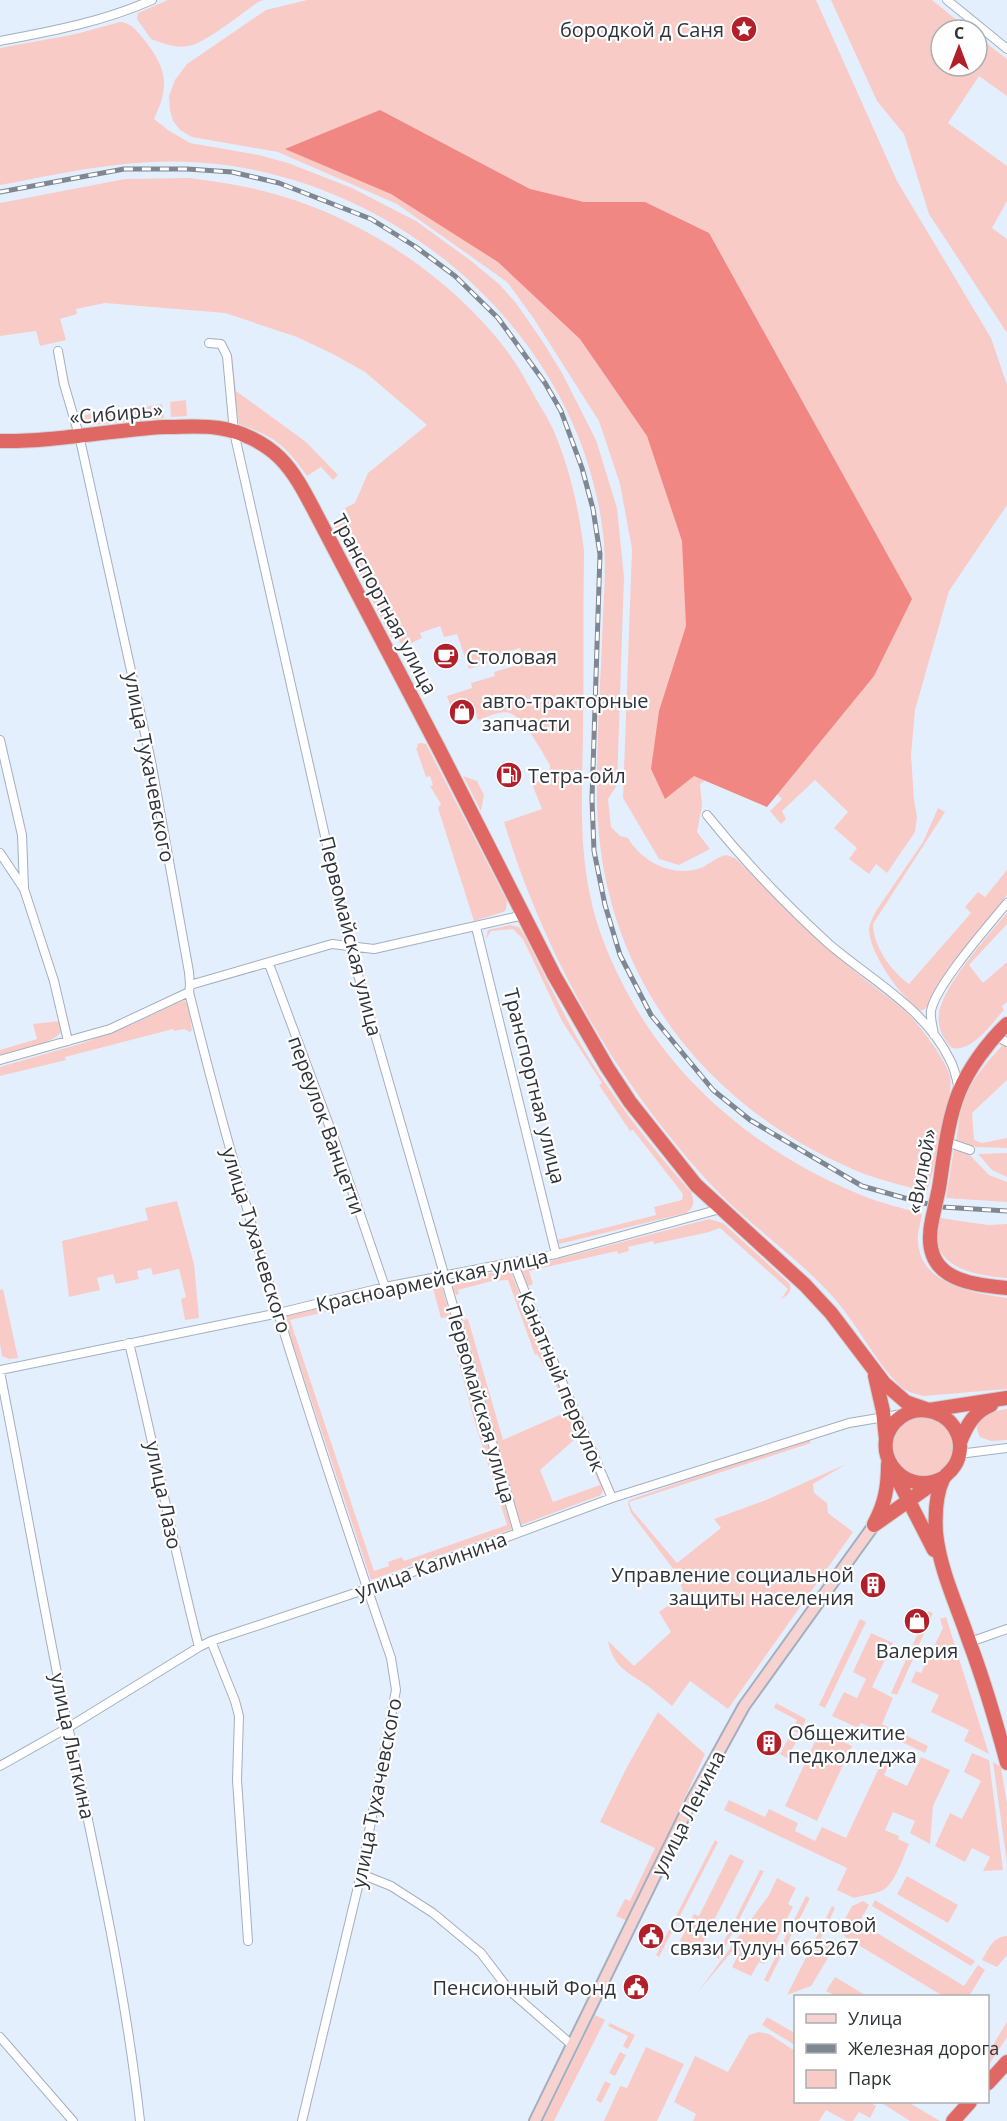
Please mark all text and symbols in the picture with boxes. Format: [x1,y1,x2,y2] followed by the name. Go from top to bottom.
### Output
[729,14,759,44] place icon: бородкой д Саня
[560,16,724,43] place label: бородкой д Саня
[929,18,989,78] north arrow
[954,22,964,44] text: С
[68,395,164,431] street label: «Сибирь»
[326,509,444,699] street label: Транспортная улица
[431,641,461,671] cafe icon: Столовая
[466,643,557,670] place label: Столовая
[118,670,182,864] street label: улица Тухачевского
[482,687,649,737] place label: авто-тракторные запчасти
[447,697,477,727] shop icon: авто-тракторные запчасти
[494,760,524,790] fuel station icon: Тетра-ойл
[528,762,626,789] place label: Тетра-ойл
[313,833,389,1039] street label: Первомайская улица
[498,985,572,1187] street label: Транспортная улица
[282,1032,372,1218] street label: переулок Ванцетти
[900,1126,942,1216] street label: «Вилюй»
[216,1144,298,1336] street label: улица Тухачевского
[313,1242,551,1318] street label: Красноармейская улица
[512,1287,612,1476] street label: Канатный переулок
[440,1302,522,1506] street label: Первомайская улица
[139,1438,189,1552] street label: улица Лазо
[351,1525,511,1605] street label: улица Калинина
[611,1561,854,1611] place label: Управление социальной защиты населения
[858,1570,888,1600] building icon: Управление социальной защиты населения
[902,1606,932,1636] shop icon: Валерия
[876,1637,958,1664] place label: Валерия
[44,1670,102,1822] street label: улица Лыткина
[344,1696,408,1890] street label: улица Тухачевского
[788,1719,917,1769] place label: Общежитие педколледжа
[754,1728,784,1758] building icon: Общежитие педколледжа
[645,1746,731,1880] street label: улица Ленина
[670,1911,876,1961] place label: Отделение почтовой связи Тулун 665267
[636,1921,666,1951] public building icon: Отделение почтовой связи Тулун 665267
[621,1972,651,2002] public building icon: Пенсионный Фонд
[433,1974,616,2001] place label: Пенсионный Фонд
[794,1995,989,2103] legend
[848,2006,902,2030] text: Улица
[848,2036,999,2060] text: Железная дорога
[848,2066,892,2090] text: Парк

